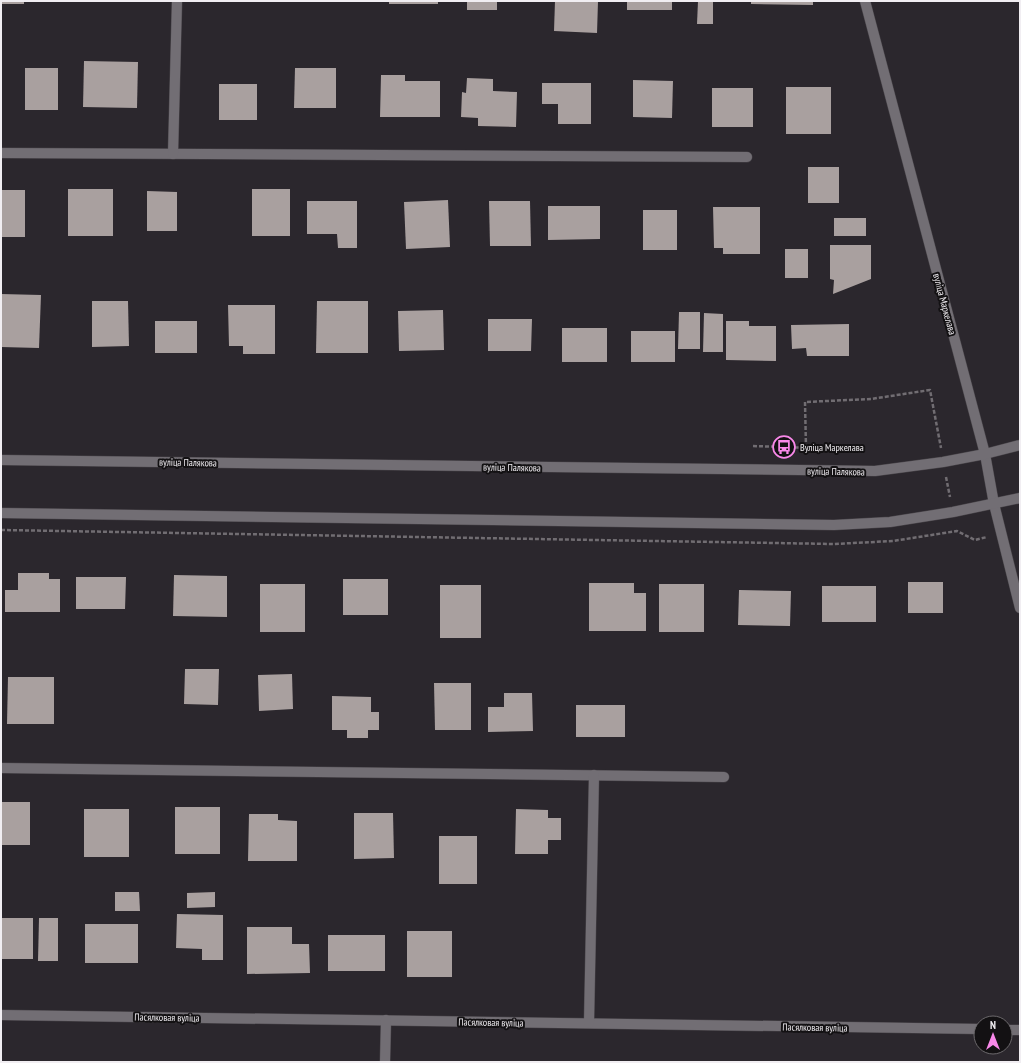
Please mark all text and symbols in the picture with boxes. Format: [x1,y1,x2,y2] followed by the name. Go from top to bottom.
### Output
[930,272,959,336] street label: вуліца Маркелава
[771,434,797,460] bus stop icon: Вуліца Маркелава
[800,441,864,454] place label: Вуліца Маркелава
[159,455,217,470] street label: вуліца Палякова
[483,460,541,475] street label: вуліца Палякова
[807,464,865,479] street label: вуліца Палякова
[134,1010,200,1025] street label: Пасялковая вуліца
[458,1015,524,1030] street label: Пасялковая вуліца
[973,1015,1013,1055] north arrow
[990,1018,996,1032] text: N
[782,1020,848,1035] street label: Пасялковая вуліца

